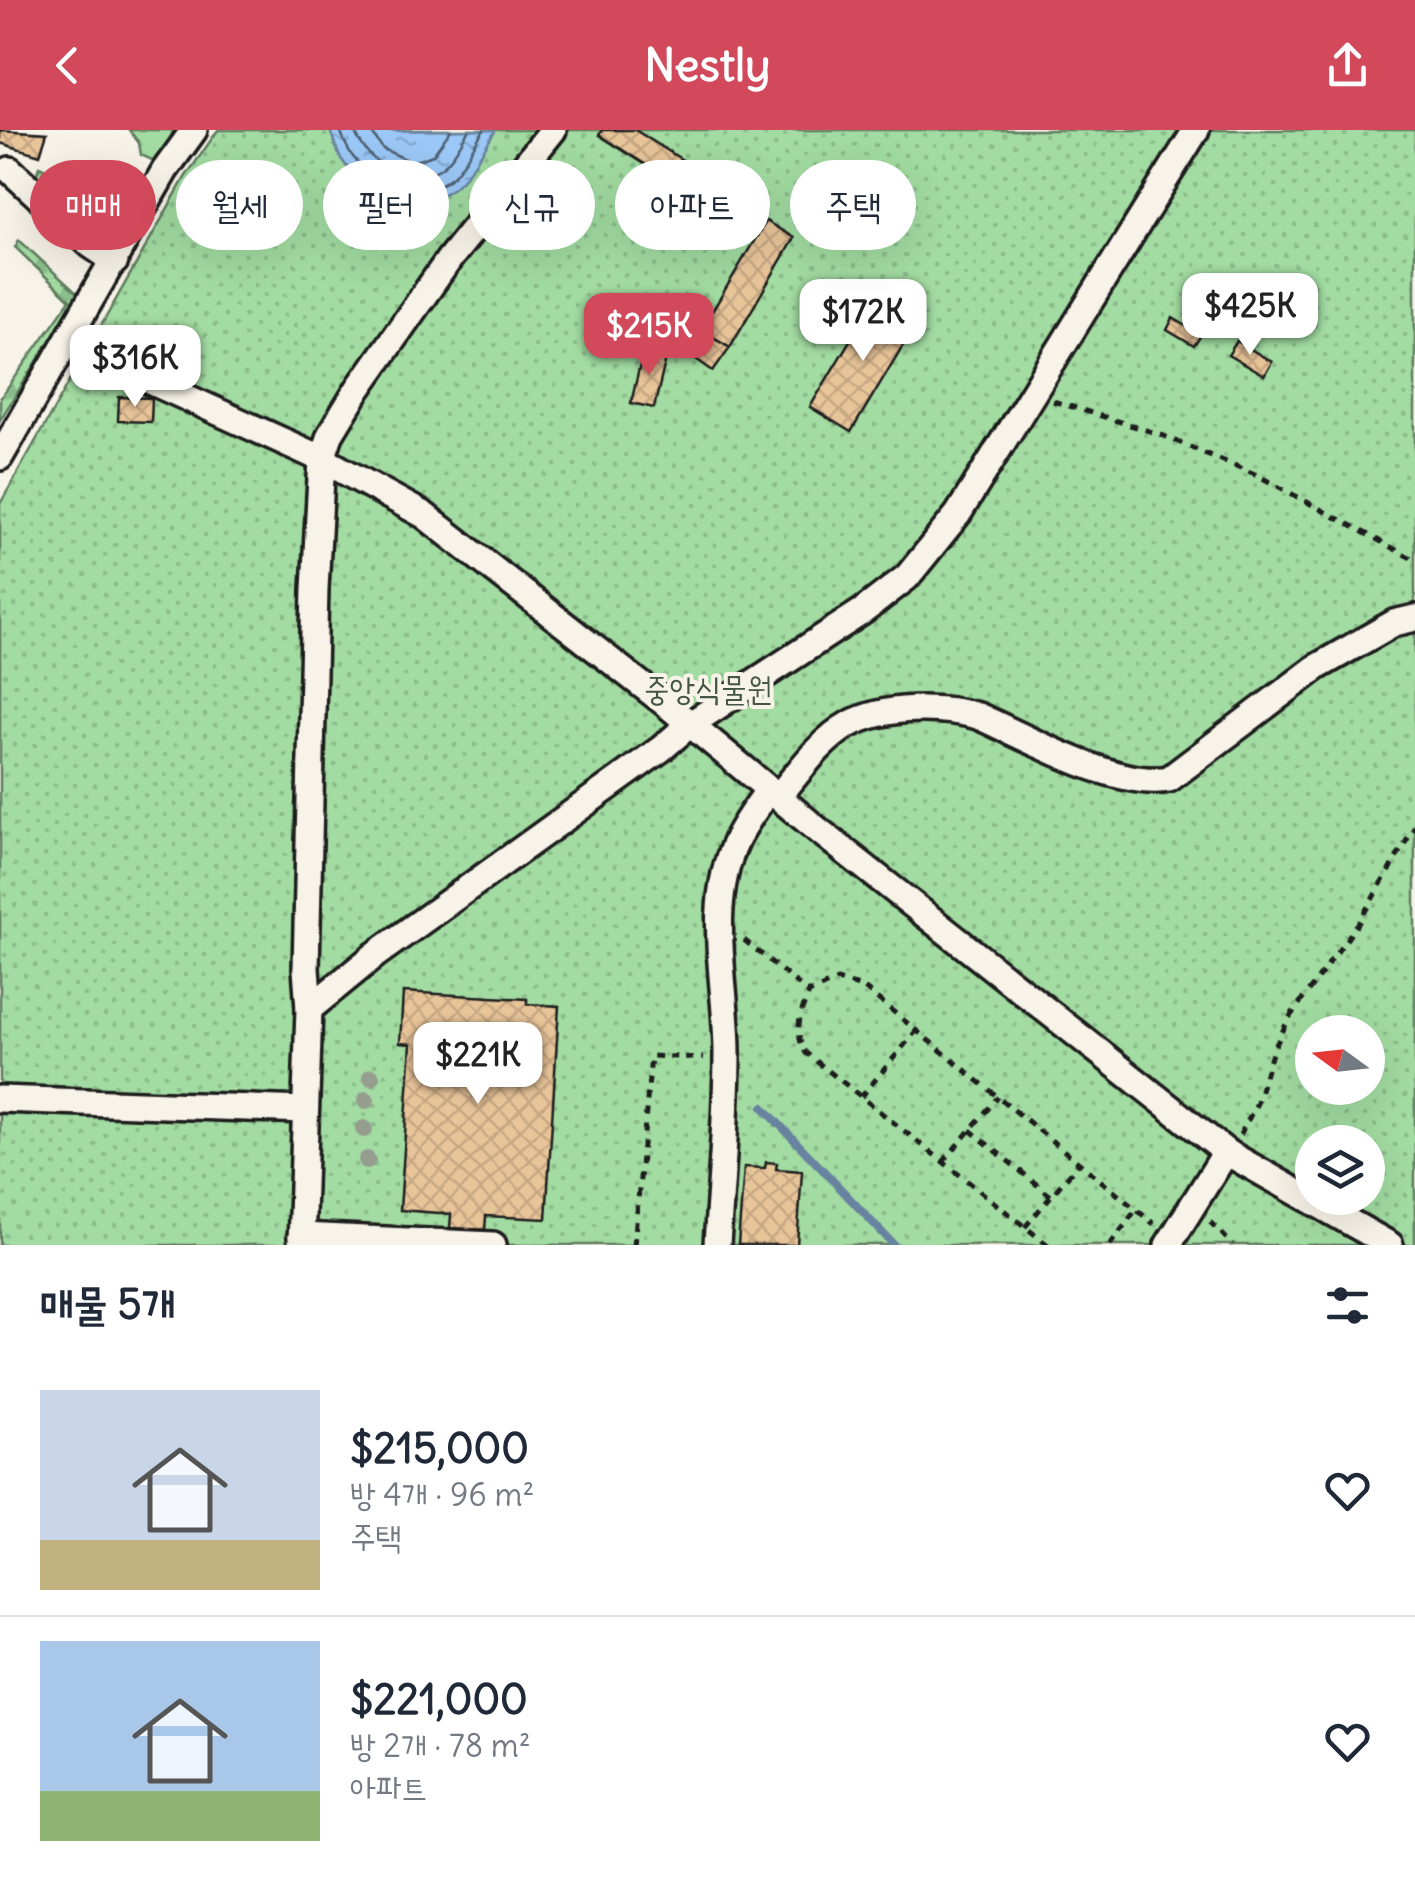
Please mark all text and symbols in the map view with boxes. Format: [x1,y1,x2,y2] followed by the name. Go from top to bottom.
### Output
[644,37,771,93] text: Nestly
[40,38,95,93] icon: back
[1320,38,1375,93] icon: share
[30,160,156,250] chip: 매매
[176,160,303,250] chip: 월세
[323,160,449,250] chip: 필터
[469,160,595,250] chip: 신규
[615,160,770,250] chip: 아파트
[790,160,916,250] chip: 주택
[1180,273,1320,358] pin: $425K
[793,279,933,364] pin: $172K
[1204,285,1296,326] text: $425K
[822,291,904,332] text: $172K
[579,293,719,378] pin: $215K
[606,305,692,346] text: $215K
[65,325,205,410] pin: $316K
[92,337,178,378] text: $316K
[644,668,772,709] park label: 중앙식물원
[1295,1015,1385,1105] north arrow
[1295,1015,1385,1215] map controls
[408,1022,548,1107] pin: $221K
[435,1034,521,1075] text: $221K
[1295,1125,1385,1215] button: layers
[40,1278,176,1330] text: 매물 5개
[1320,1278,1375,1333] icon: filters
[350,1422,529,1474] text: $215,000
[120,1430,240,1550] icon: home
[1320,1463,1375,1518] icon: heart
[350,1474,534,1515] text: 방 4개 · 96 m²
[350,1516,402,1557] text: 주택
[350,1673,528,1725] text: $221,000
[120,1681,240,1801] icon: home
[1320,1714,1375,1769] icon: heart
[350,1725,531,1766] text: 방 2개 · 78 m²
[350,1767,427,1808] text: 아파트

